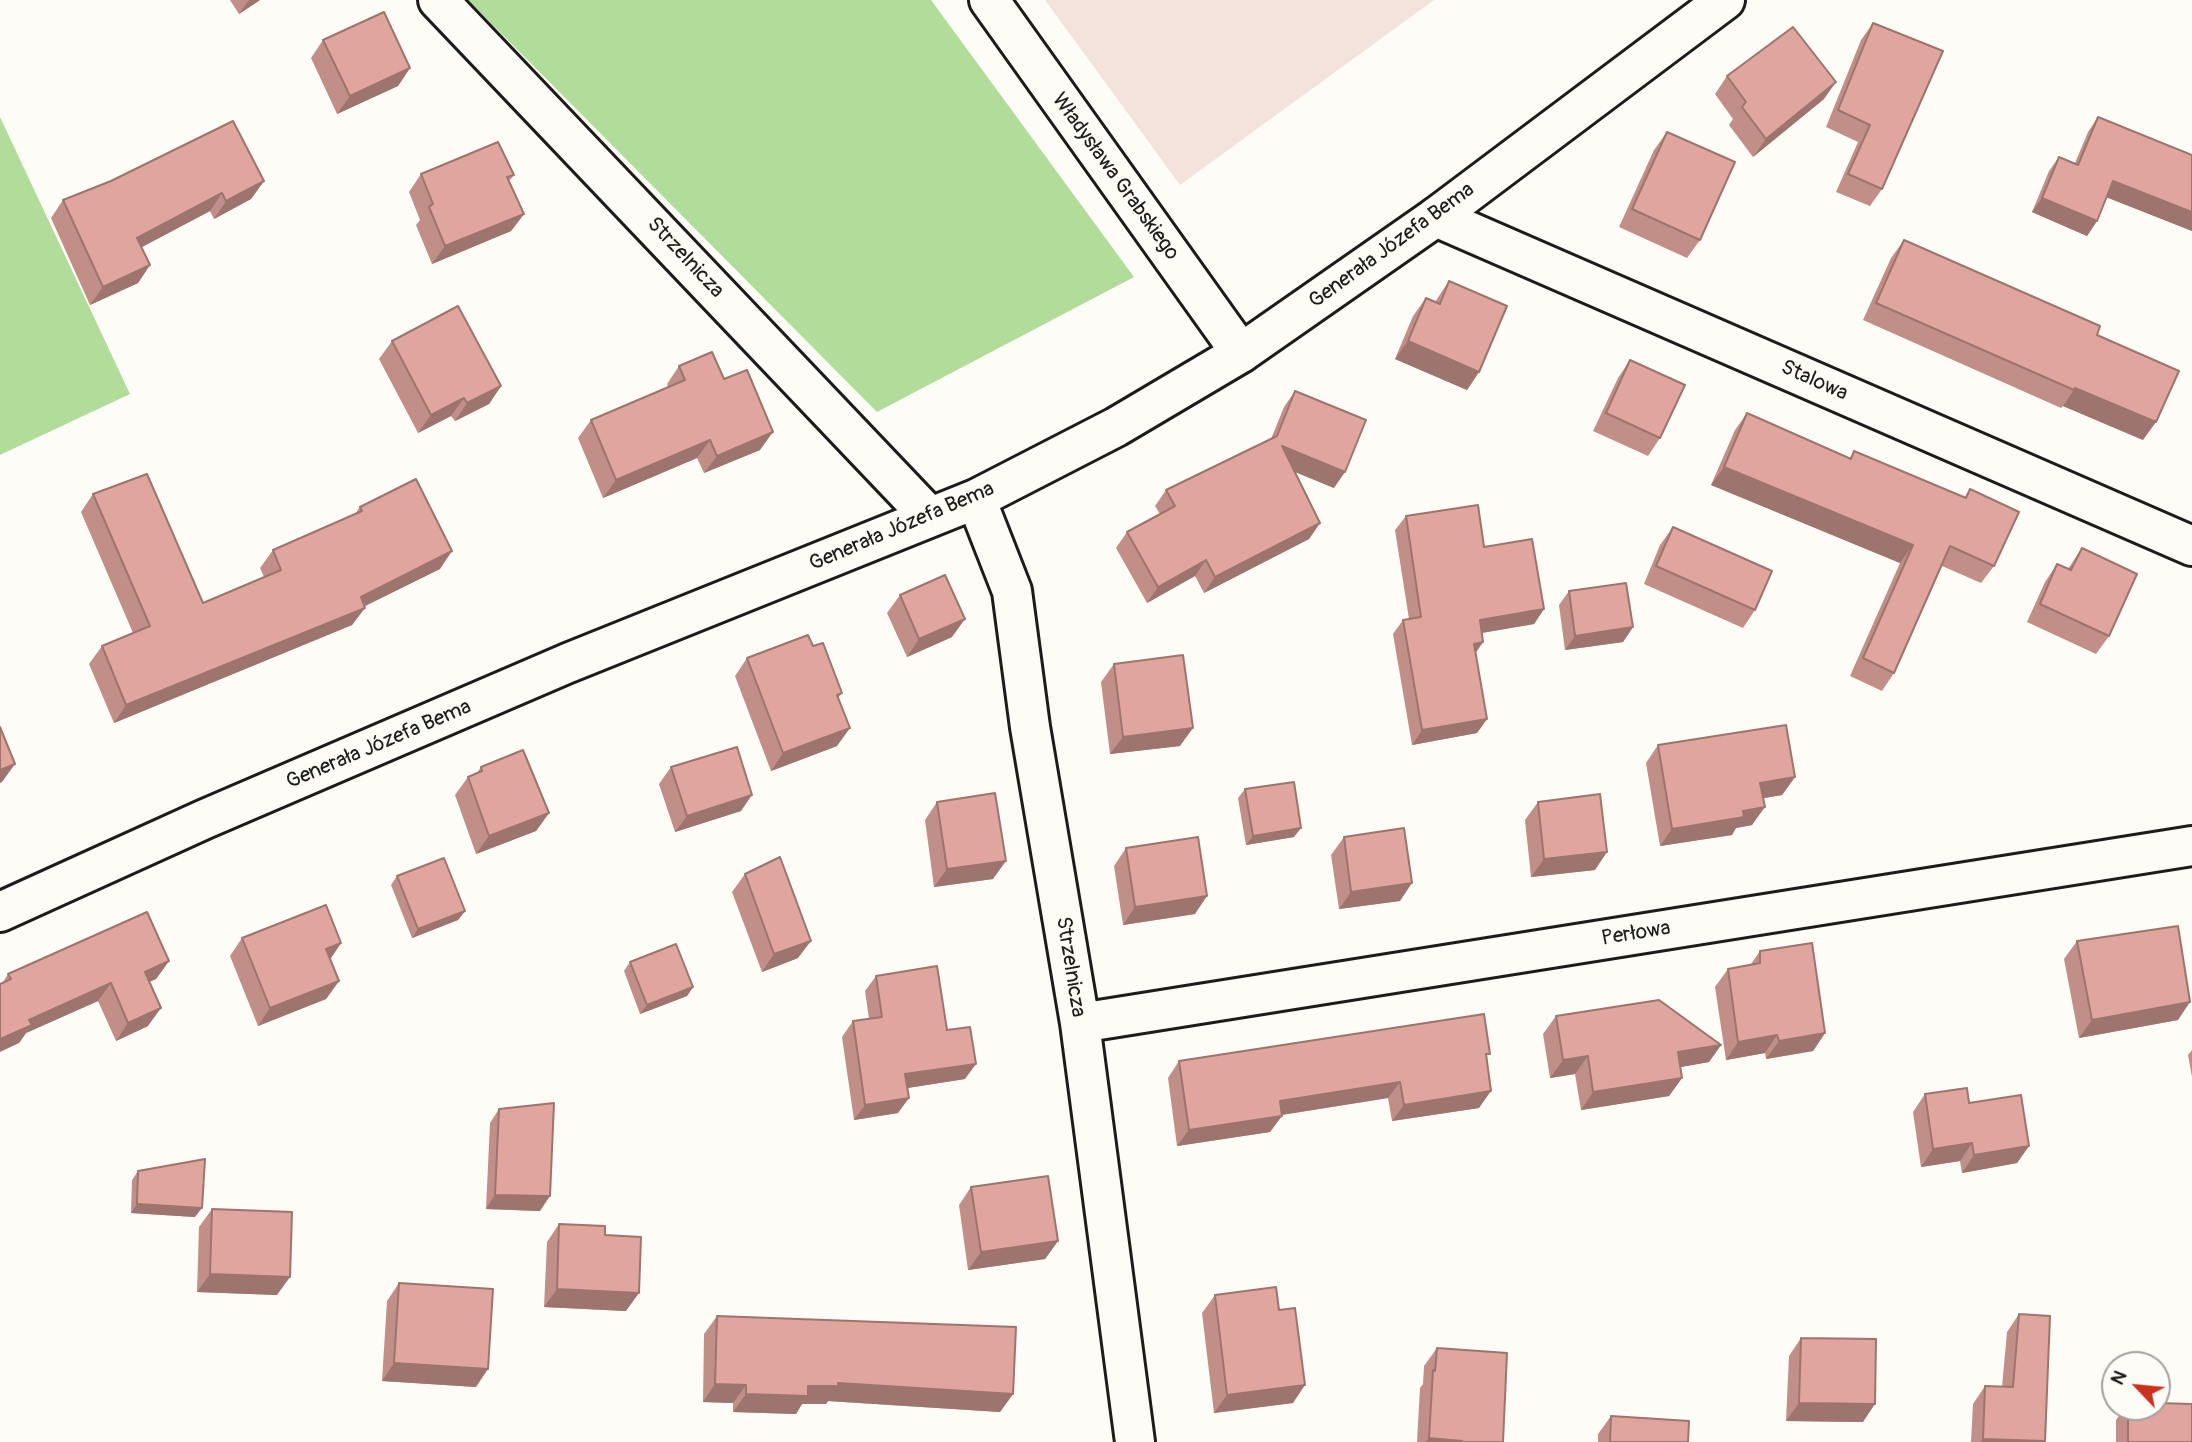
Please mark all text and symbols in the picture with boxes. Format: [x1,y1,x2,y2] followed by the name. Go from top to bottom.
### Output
[1046,88,1184,266] street label: Władysława Grabskiego
[1304,178,1480,314] street label: Generała Józefa Bema
[641,212,729,304] street label: Strzelnicza
[1777,355,1851,407] street label: Stalowa
[806,477,998,577] street label: Generała Józefa Bema
[283,695,475,795] street label: Generała Józefa Bema
[1050,915,1090,1019] street label: Strzelnicza
[1600,916,1672,952] street label: Perłowa
[2101,1351,2171,1421] north arrow
[2105,1367,2133,1389] text: N

